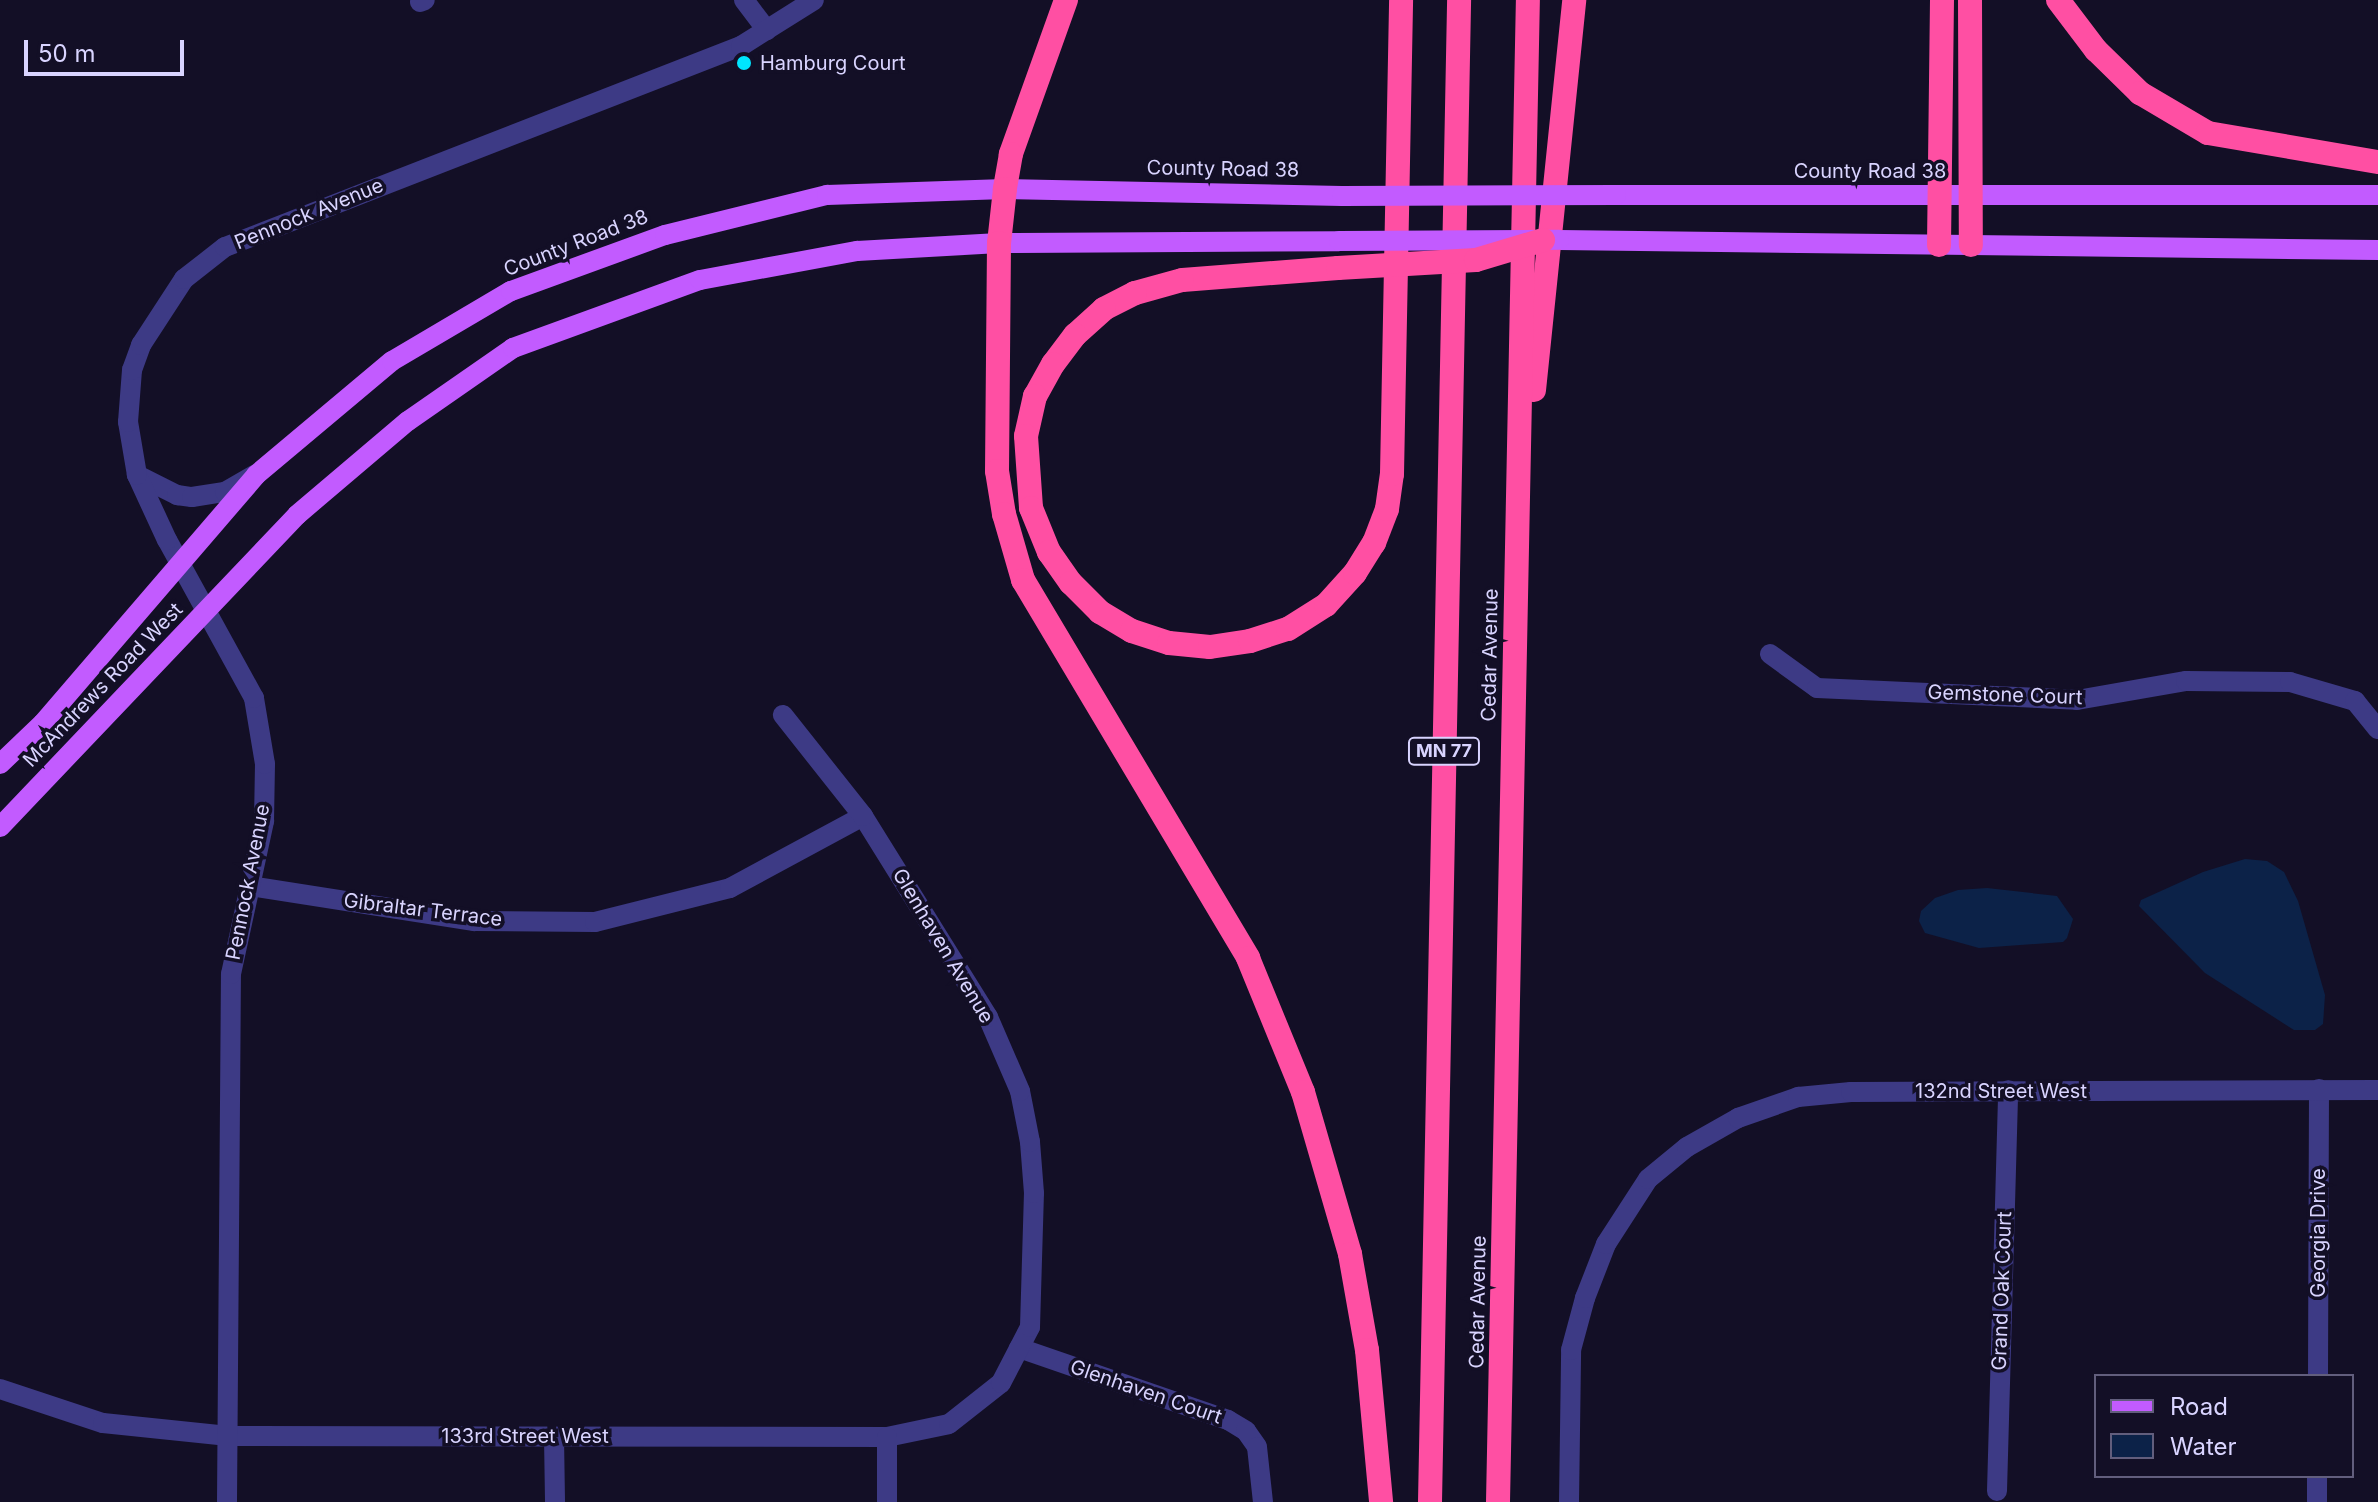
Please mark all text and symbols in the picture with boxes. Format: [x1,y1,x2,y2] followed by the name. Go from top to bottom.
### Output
[28,24,188,74] scale bar
[38,39,96,68] text: 50 m
[760,51,906,75] place label: Hamburg Court
[735,54,753,72] marker: Hamburg Court
[1146,156,1300,182] street label: County Road 38
[1794,159,1946,183] street label: County Road 38
[231,173,387,255] street label: Pennock Avenue
[500,204,652,282] street label: County Road 38
[1477,588,1503,722] street label: Cedar Avenue
[18,598,188,772] street label: McAndrews Road West
[1927,680,2083,710] street label: Gemstone Court
[1406,737,1482,765] road number: MN 77
[221,802,275,962] street label: Pennock Avenue
[887,864,999,1028] street label: Glenhaven Avenue
[342,888,504,932] street label: Gibraltar Terrace
[1915,1079,2087,1103] street label: 132nd Street West
[2306,1168,2330,1298] street label: Georgia Drive
[1987,1211,2017,1371] street label: Grand Oak Court
[1465,1235,1491,1369] street label: Cedar Avenue
[1067,1355,1225,1429] street label: Glenhaven Court
[2094,1374,2354,1478] legend
[2170,1392,2228,1421] text: Road
[441,1424,609,1448] street label: 133rd Street West
[2170,1432,2237,1461] text: Water

